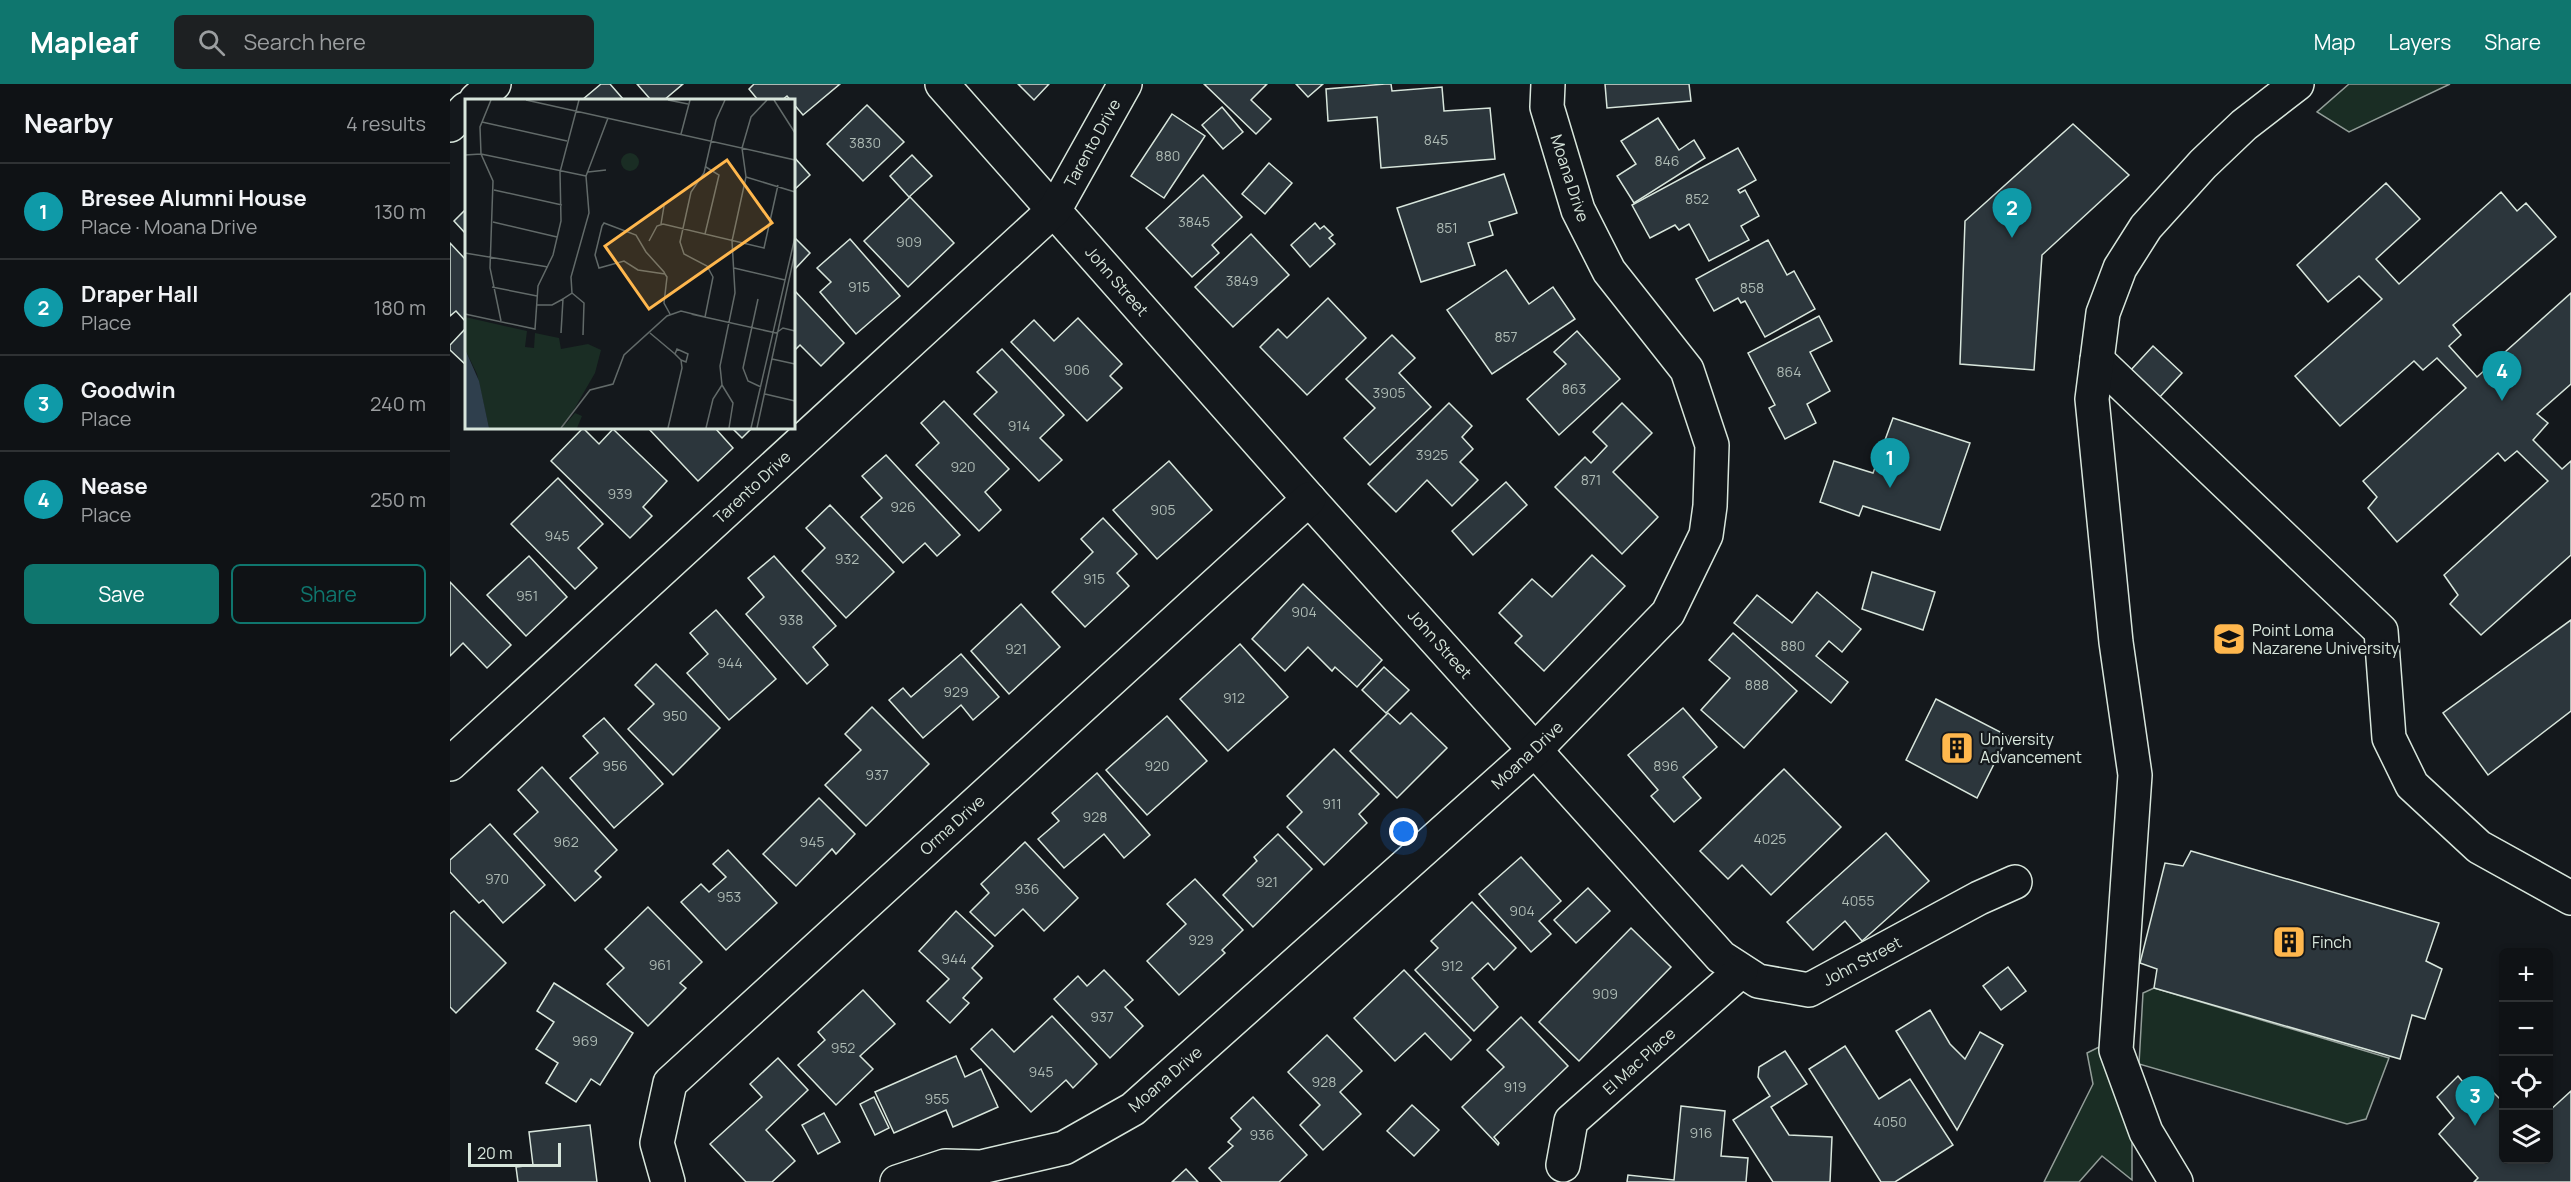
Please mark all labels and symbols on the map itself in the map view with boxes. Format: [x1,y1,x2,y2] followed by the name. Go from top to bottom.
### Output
[1059,95,1125,191] street label: Tarento Drive
[465,99,795,429] inset map
[1424,130,1448,149] house number: 845
[1546,131,1594,225] street label: Moana Drive
[849,133,881,152] house number: 3830
[1156,146,1180,165] house number: 880
[1654,151,1680,170] house number: 846
[1992,188,2032,238] pin: 2
[1685,189,1709,208] house number: 852
[1178,212,1210,231] house number: 3845
[1436,218,1458,237] house number: 851
[896,232,922,251] house number: 909
[1080,241,1154,321] street label: John Street
[1226,271,1258,290] house number: 3849
[848,277,870,296] house number: 915
[1740,278,1764,297] house number: 858
[1494,327,1518,346] house number: 857
[2482,352,2522,401] pin: 4
[1064,360,1090,379] house number: 906
[1776,362,1802,381] house number: 864
[1562,379,1586,398] house number: 863
[1372,383,1406,402] house number: 3905
[1008,416,1030,435] house number: 914
[1870,438,1910,488] pin: 1
[1416,445,1448,464] house number: 3925
[709,446,795,528] street label: Tarento Drive
[950,457,976,476] house number: 920
[1581,470,1601,489] house number: 871
[607,484,633,503] house number: 939
[890,497,916,516] house number: 926
[1150,500,1176,519] house number: 905
[544,526,570,545] house number: 945
[835,549,859,568] house number: 932
[1083,569,1105,588] house number: 915
[516,586,538,605] house number: 951
[1291,602,1317,621] house number: 904
[1403,605,1477,683] street label: John Street
[779,610,803,629] house number: 938
[2252,619,2400,659] place label: Point Loma Nazarene University
[2211,621,2247,657] school or university icon: Point Loma Nazarene University
[1781,636,1805,655] house number: 880
[1005,639,1027,658] house number: 921
[717,653,743,672] house number: 944
[1745,675,1769,694] house number: 888
[943,682,969,701] house number: 929
[1223,688,1245,707] house number: 912
[662,706,688,725] house number: 950
[1486,716,1568,794] street label: Moana Drive
[1980,728,2082,768] place label: University Advancement
[1939,730,1975,766] building icon: University Advancement
[602,756,628,775] house number: 956
[1144,756,1170,775] house number: 920
[1653,756,1679,775] house number: 896
[865,765,889,784] house number: 937
[915,790,989,860] street label: Orma Drive
[1322,794,1342,813] house number: 911
[1083,807,1107,826] house number: 928
[1389,817,1418,846] your location
[1754,829,1786,848] house number: 4025
[553,832,579,851] house number: 962
[799,832,825,851] house number: 945
[485,869,509,888] house number: 970
[1256,872,1278,891] house number: 921
[1014,879,1040,898] house number: 936
[717,887,741,906] house number: 953
[1842,891,1874,910] house number: 4055
[1509,901,1535,920] house number: 904
[2271,924,2307,960] building icon: Finch
[1188,930,1214,949] house number: 929
[1819,931,1905,991] street label: John Street
[2312,931,2352,953] place label: Finch
[941,949,967,968] house number: 944
[649,955,671,974] house number: 961
[1441,956,1463,975] house number: 912
[1592,984,1618,1003] house number: 909
[1090,1007,1114,1026] house number: 937
[1598,1022,1680,1100] street label: El Mac Place
[572,1031,598,1050] house number: 969
[831,1038,855,1057] house number: 952
[1124,1041,1206,1117] street label: Moana Drive
[1028,1062,1054,1081] house number: 945
[1312,1072,1336,1091] house number: 928
[2456,1076,2494,1126] pin: 3
[1504,1077,1526,1096] house number: 919
[925,1089,949,1108] house number: 955
[1873,1112,1907,1131] house number: 4050
[1690,1123,1712,1142] house number: 916
[1249,1125,1275,1144] house number: 936
[468,1140,561,1168] scale bar

